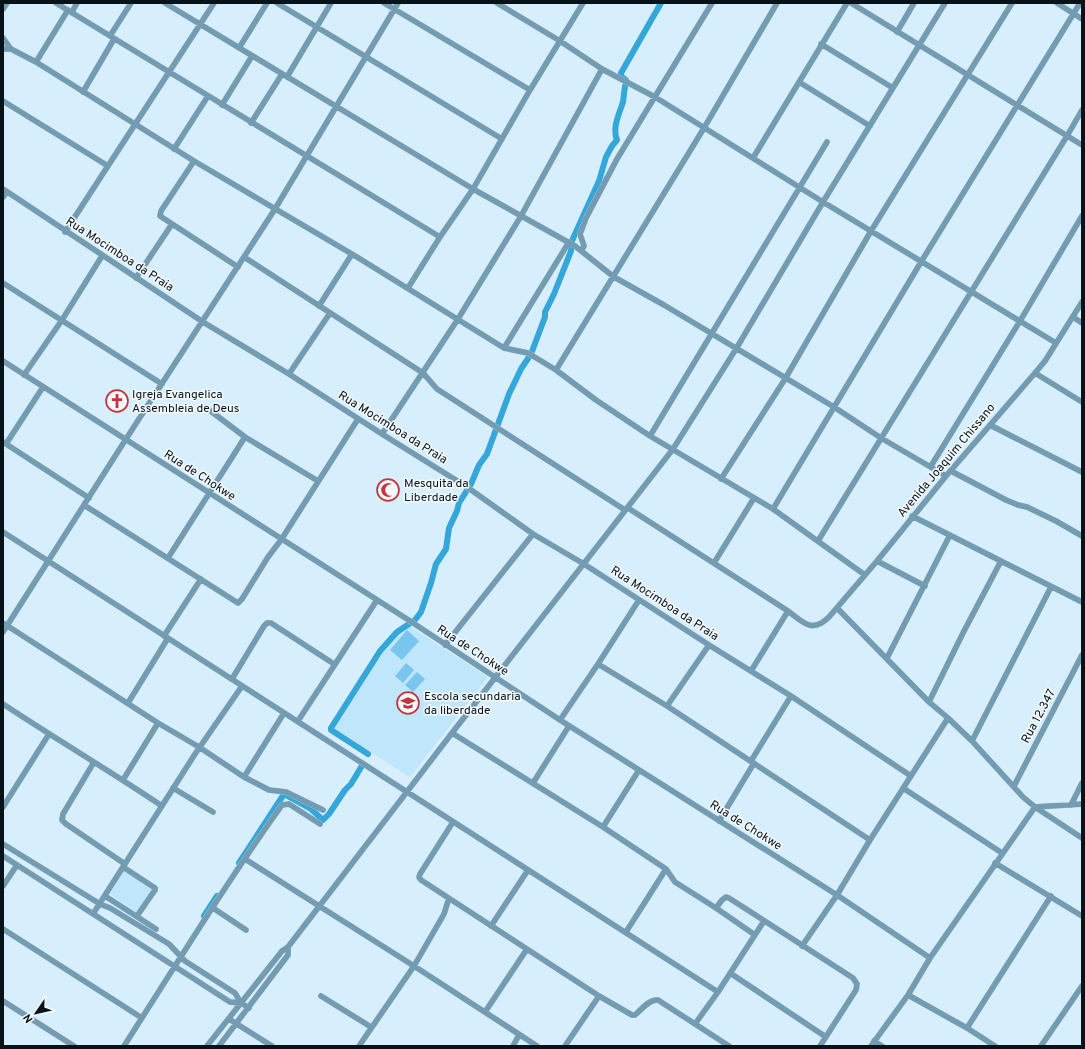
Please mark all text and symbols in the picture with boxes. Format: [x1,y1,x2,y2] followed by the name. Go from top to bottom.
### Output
[62,214,177,296] street label: Rua Mocimboa da Praia
[132,387,239,417] place label: Igreja Evangelica Assembleia de Deus
[104,388,130,414] church icon: Igreja Evangelica Assembleia de Deus
[335,388,450,468] street label: Rua Mocimboa da Praia
[894,400,999,521] street label: Avenida Joaquim Chissano
[161,447,238,505] street label: Rua de Chokwe
[404,476,469,506] place label: Mesquita da Liberdade
[375,477,401,503] mosque icon: Mesquita da Liberdade
[607,563,722,645] street label: Rua Mocimboa da Praia
[434,622,511,680] street label: Rua de Chokwe
[1018,687,1060,746] street label: Rua 12.347
[424,689,521,719] place label: Escola secundaria da liberdade
[395,690,421,716] school or university icon: Escola secundaria da liberdade
[706,797,785,854] street label: Rua de Chokwe
[16,993,56,1033] north arrow
[21,1011,37,1025] text: N

